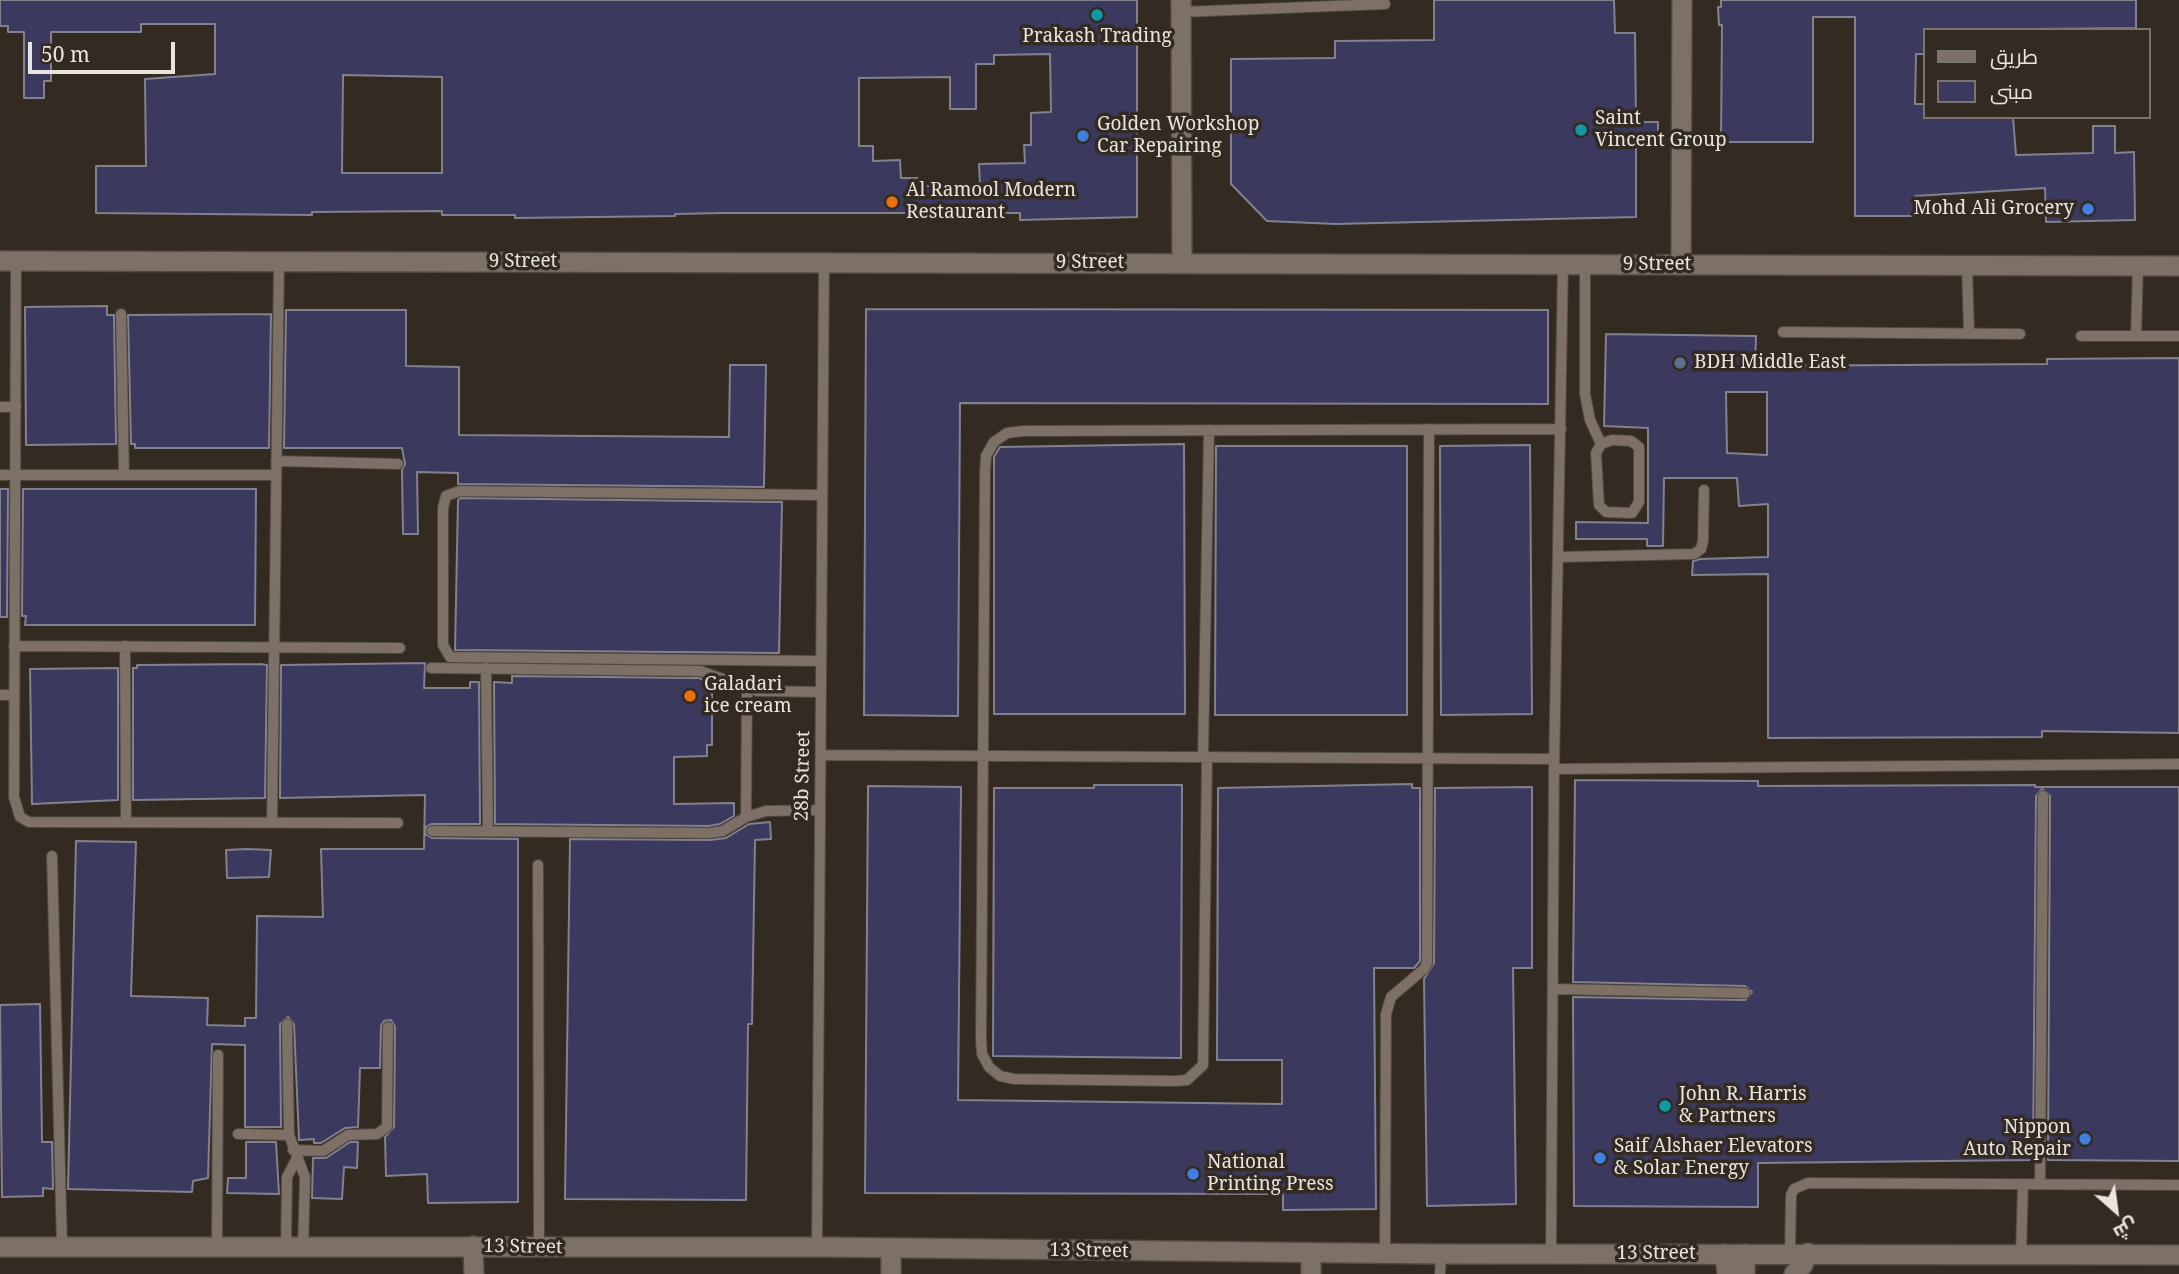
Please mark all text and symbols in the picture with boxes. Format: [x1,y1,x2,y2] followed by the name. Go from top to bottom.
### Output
[1089,7,1105,23] marker: Prakash Trading
[1022,26,1172,48] place label: Prakash Trading
[32,28,178,72] scale bar
[1924,28,2151,119] legend
[41,40,90,68] text: 50 m
[1990,42,2038,70] text: طريق
[1990,77,2033,105] text: مبنى
[1595,108,1727,152] place label: Saint Vincent Group
[1097,114,1259,158] place label: Golden Workshop Car Repairing
[1573,122,1589,138] marker: Saint Vincent Group
[1075,128,1091,144] marker: Golden Workshop Car Repairing
[906,180,1076,224] place label: Al Ramool Modern Restaurant
[884,194,900,210] marker: Al Ramool Modern Restaurant
[1914,198,2074,220] place label: Mohd Ali Grocery
[2080,201,2096,217] marker: Mohd Ali Grocery
[489,251,557,273] street label: 9 Street
[1056,252,1124,274] street label: 9 Street
[1623,254,1691,276] street label: 9 Street
[1694,352,1846,374] place label: BDH Middle East
[1672,355,1688,371] marker: BDH Middle East
[704,674,792,718] place label: Galadari ice cream
[682,688,698,704] marker: Galadari ice cream
[791,730,815,822] street label: 28b Street
[1679,1084,1806,1128] place label: John R. Harris & Partners
[1657,1098,1673,1114] marker: John R. Harris & Partners
[1963,1117,2071,1161] place label: Nippon Auto Repair
[2077,1131,2093,1147] marker: Nippon Auto Repair
[1614,1136,1812,1180] place label: Saif Alshaer Elevators & Solar Energy
[1592,1150,1608,1166] marker: Saif Alshaer Elevators & Solar Energy
[1207,1152,1334,1196] place label: National Printing Press
[1185,1166,1201,1182] marker: National Printing Press
[2081,1176,2151,1246] north arrow
[2109,1212,2143,1247] text: ش
[483,1235,563,1259] street label: 13 Street
[1049,1239,1129,1263] street label: 13 Street
[1616,1243,1696,1265] street label: 13 Street

